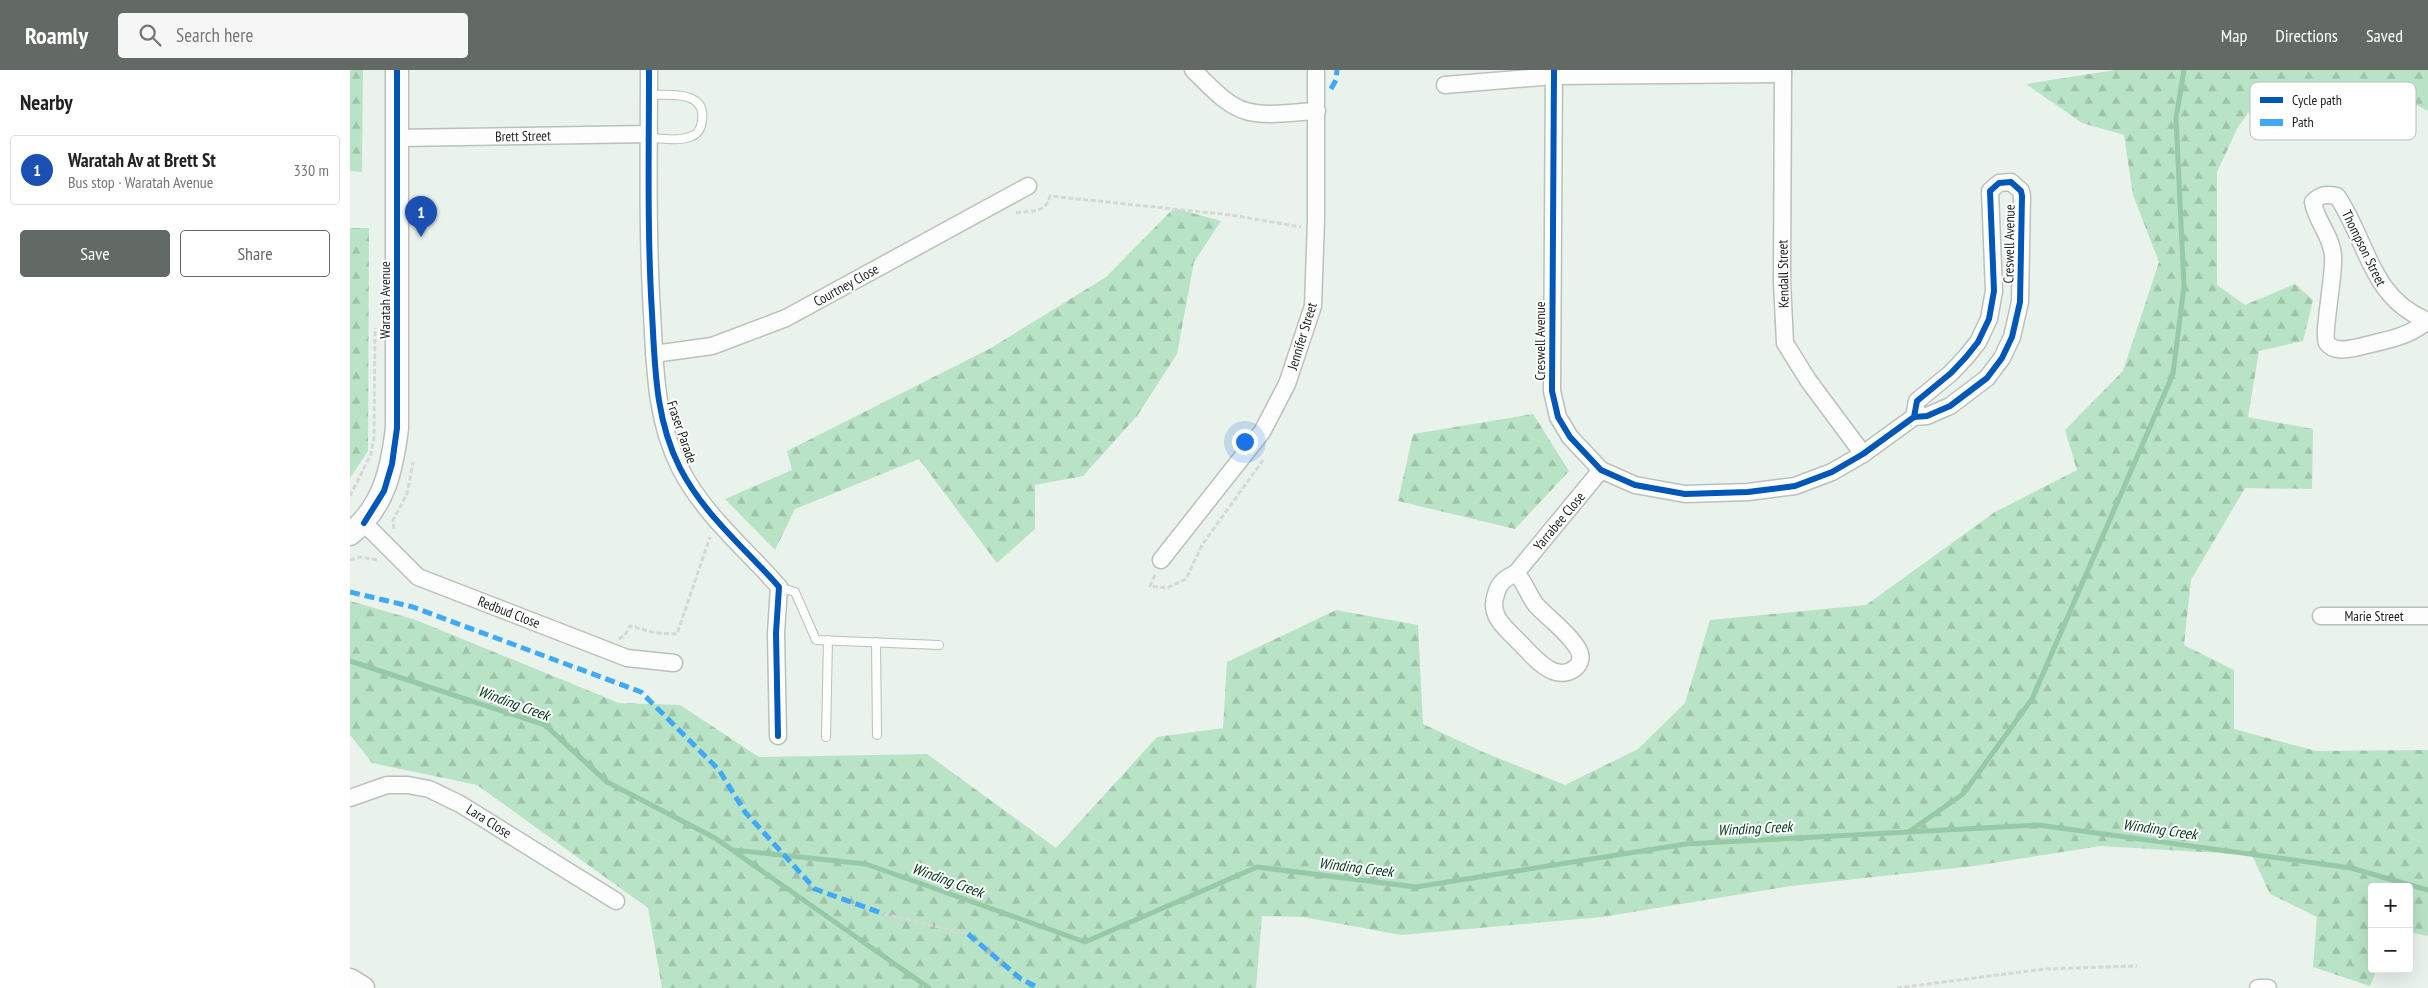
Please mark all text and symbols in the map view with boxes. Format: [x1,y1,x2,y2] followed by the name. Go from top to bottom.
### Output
[118,13,468,58] search box
[25,20,88,51] text: Roamly
[136,21,164,49] icon: search
[176,23,253,47] text: Search here
[2221,24,2247,47] text: Map
[2275,24,2338,47] text: Directions
[2366,24,2403,47] text: Saved
[2250,82,2416,140] legend
[20,89,73,116] text: Nearby
[2292,91,2342,109] text: Cycle path
[2292,113,2314,131] text: Path
[495,127,551,145] street label: Brett Street
[68,148,216,172] text: Waratah Av at Brett St
[33,160,41,180] text: 1
[294,160,329,180] text: 330 m
[68,172,213,192] text: Bus stop · Waratah Avenue
[405,196,437,237] pin: 1
[1999,204,2019,284] street label: Creswell Avenue
[2338,207,2390,289] street label: Thompson Street
[20,230,170,277] button: Save
[180,230,330,277] button: Share
[1773,239,1793,308] street label: Kendall Street
[810,260,882,310] street label: Courtney Close
[376,261,394,339] street label: Waratah Avenue
[1283,300,1321,373] street label: Jennifer Street
[1531,301,1549,381] street label: Creswell Avenue
[663,398,701,466] street label: Fraser Parade
[1232,429,1258,455] your location
[1529,488,1589,554] street label: Yarrabee Close
[475,592,543,632] street label: Redbud Close
[2344,607,2404,625] street label: Marie Street
[476,681,554,725] water label: Winding Creek
[463,800,515,842] street label: Lara Close
[2122,814,2201,844] water label: Winding Creek
[1717,816,1795,839] water label: Winding Creek
[1318,853,1396,881] water label: Winding Creek
[910,858,988,902] water label: Winding Creek
[2368,883,2413,973] map controls
[2368,883,2413,928] button: +
[2368,928,2413,973] button: −

